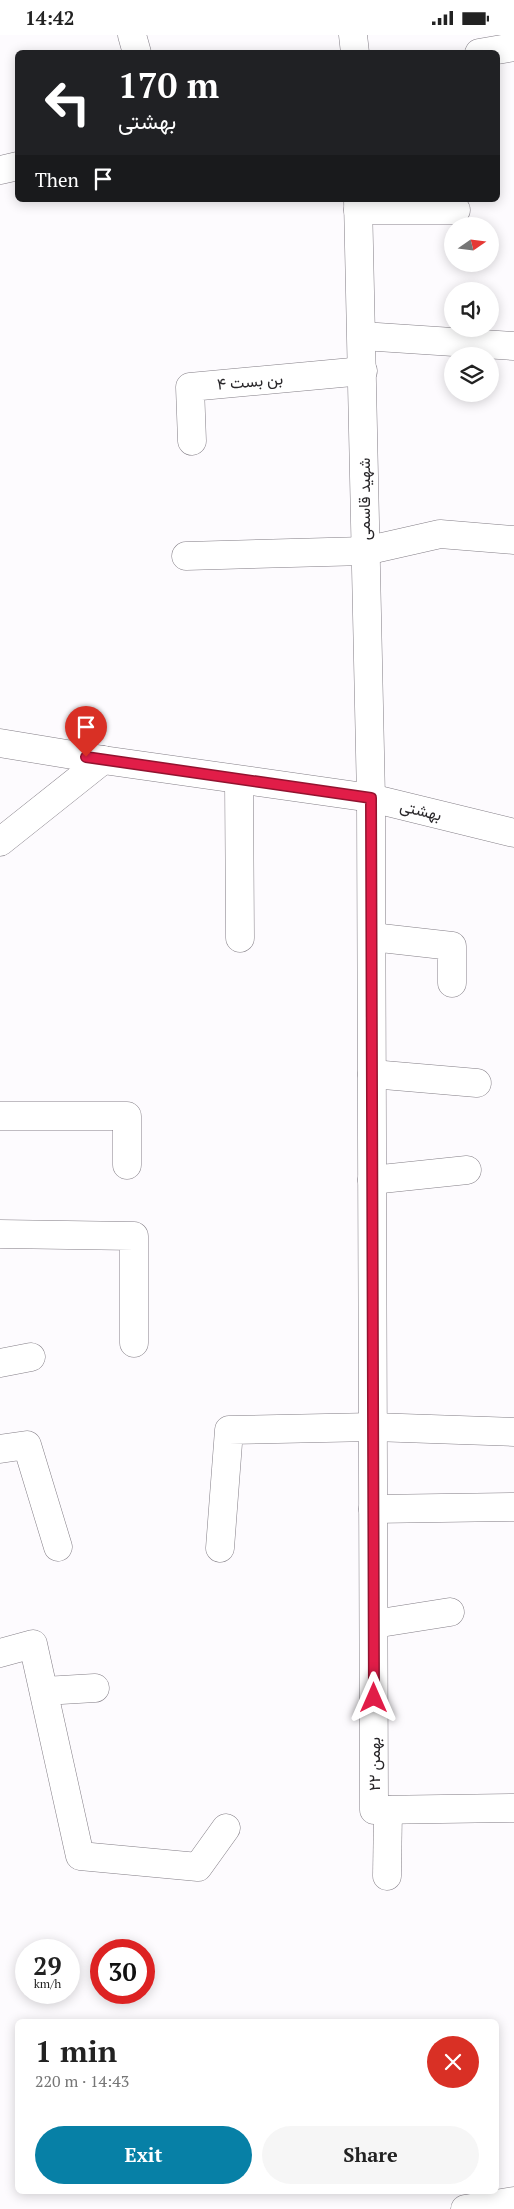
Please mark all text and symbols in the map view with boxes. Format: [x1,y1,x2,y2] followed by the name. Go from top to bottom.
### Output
[25,5,74,30] text: 14:42
[118,62,219,108] text: 170 m
[35,70,100,135] icon: left
[118,106,176,135] text: بهشتی
[89,165,117,193] icon: arrive
[35,167,79,192] text: Then
[444,217,499,273] north arrow
[444,217,499,402] map controls
[444,282,499,337] button: sound
[444,347,499,402] button: layers
[216,367,284,395] street label: بن بست ۴
[353,458,375,540] street label: شهید قاسمی
[65,706,107,757] pin
[72,713,100,741] icon: arrive
[398,794,444,826] street label: بهشتی
[347,1671,399,1723] position arrow
[363,1737,385,1791] street label: ۲۲ بهمن
[90,1939,155,2004] speed limit sign: 30
[33,1949,62,1982] text: 29
[34,1976,61,1991] text: km/h
[35,2031,117,2071] text: 1 min
[427,2036,479,2088] button: close
[35,2070,129,2092] text: 220 m · 14:43
[35,2126,252,2184] button: Exit
[262,2126,479,2184] button: Share

